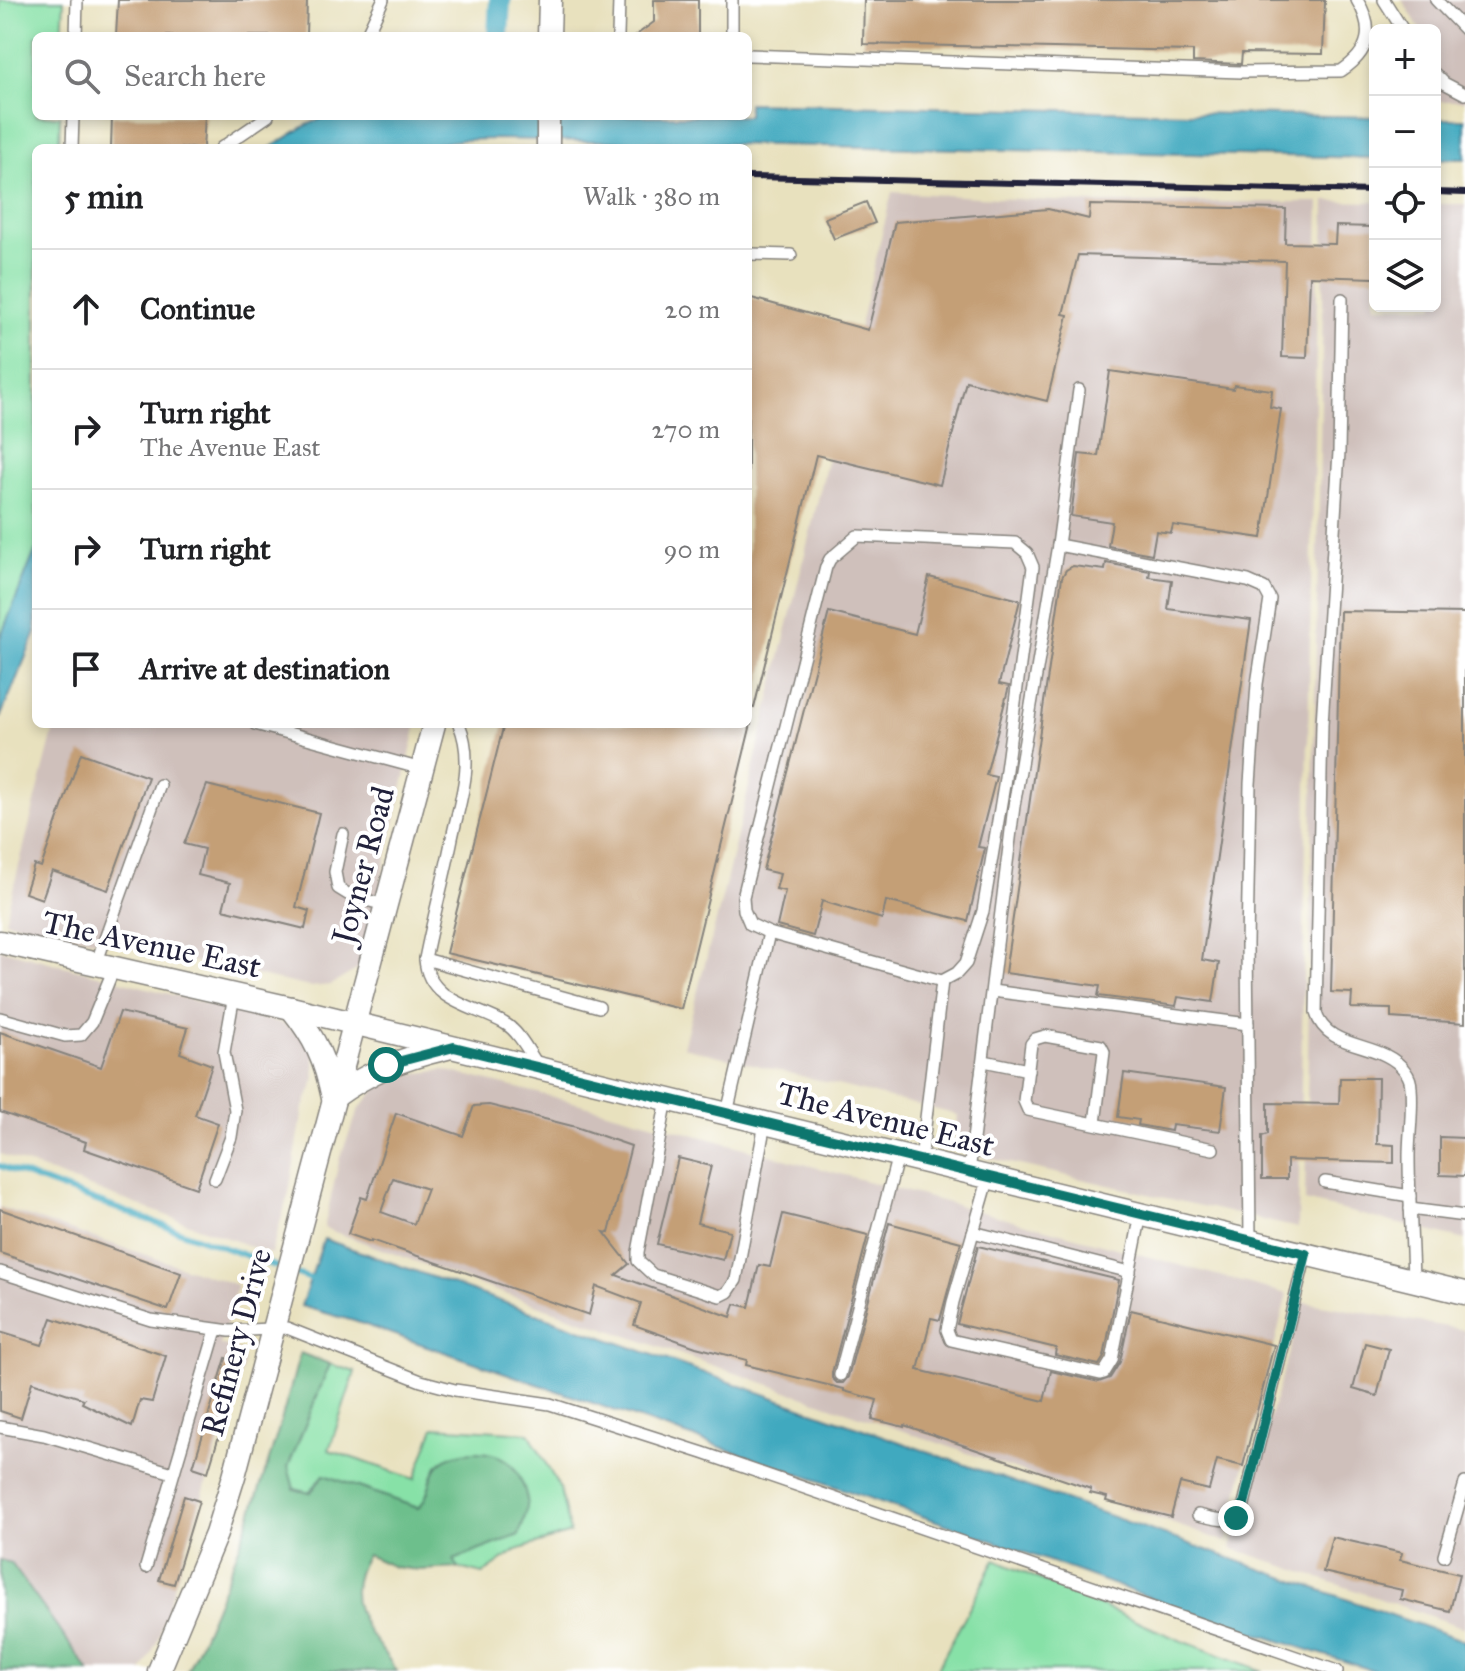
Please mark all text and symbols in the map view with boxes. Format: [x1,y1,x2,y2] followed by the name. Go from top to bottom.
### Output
[1369,24,1441,312] map controls
[1369,24,1441,96] button: +
[32,32,752,120] search box
[60,54,104,98] icon: search
[124,58,266,94] text: Search here
[1369,96,1441,168] button: −
[1369,168,1441,240] button: locate
[64,176,143,217] text: 5 min
[583,180,720,212] text: Walk · 380 m
[1369,240,1441,312] button: layers
[64,287,108,331] icon: ahead
[140,291,255,327] text: Continue
[665,293,720,325] text: 20 m
[140,395,271,431] text: Turn right
[64,407,108,451] icon: right
[651,413,720,445] text: 270 m
[140,431,321,463] text: The Avenue East
[64,527,108,571] icon: right
[140,531,271,567] text: Turn right
[663,533,720,565] text: 90 m
[64,647,108,691] icon: arrive
[140,651,390,687] text: Arrive at destination
[323,782,403,951] street label: Joyner Road
[39,902,265,987] street label: The Avenue East
[368,1047,404,1083] route start
[773,1074,998,1165] street label: The Avenue East
[193,1244,280,1440] street label: Refinery Drive
[1218,1500,1254,1536] route end

